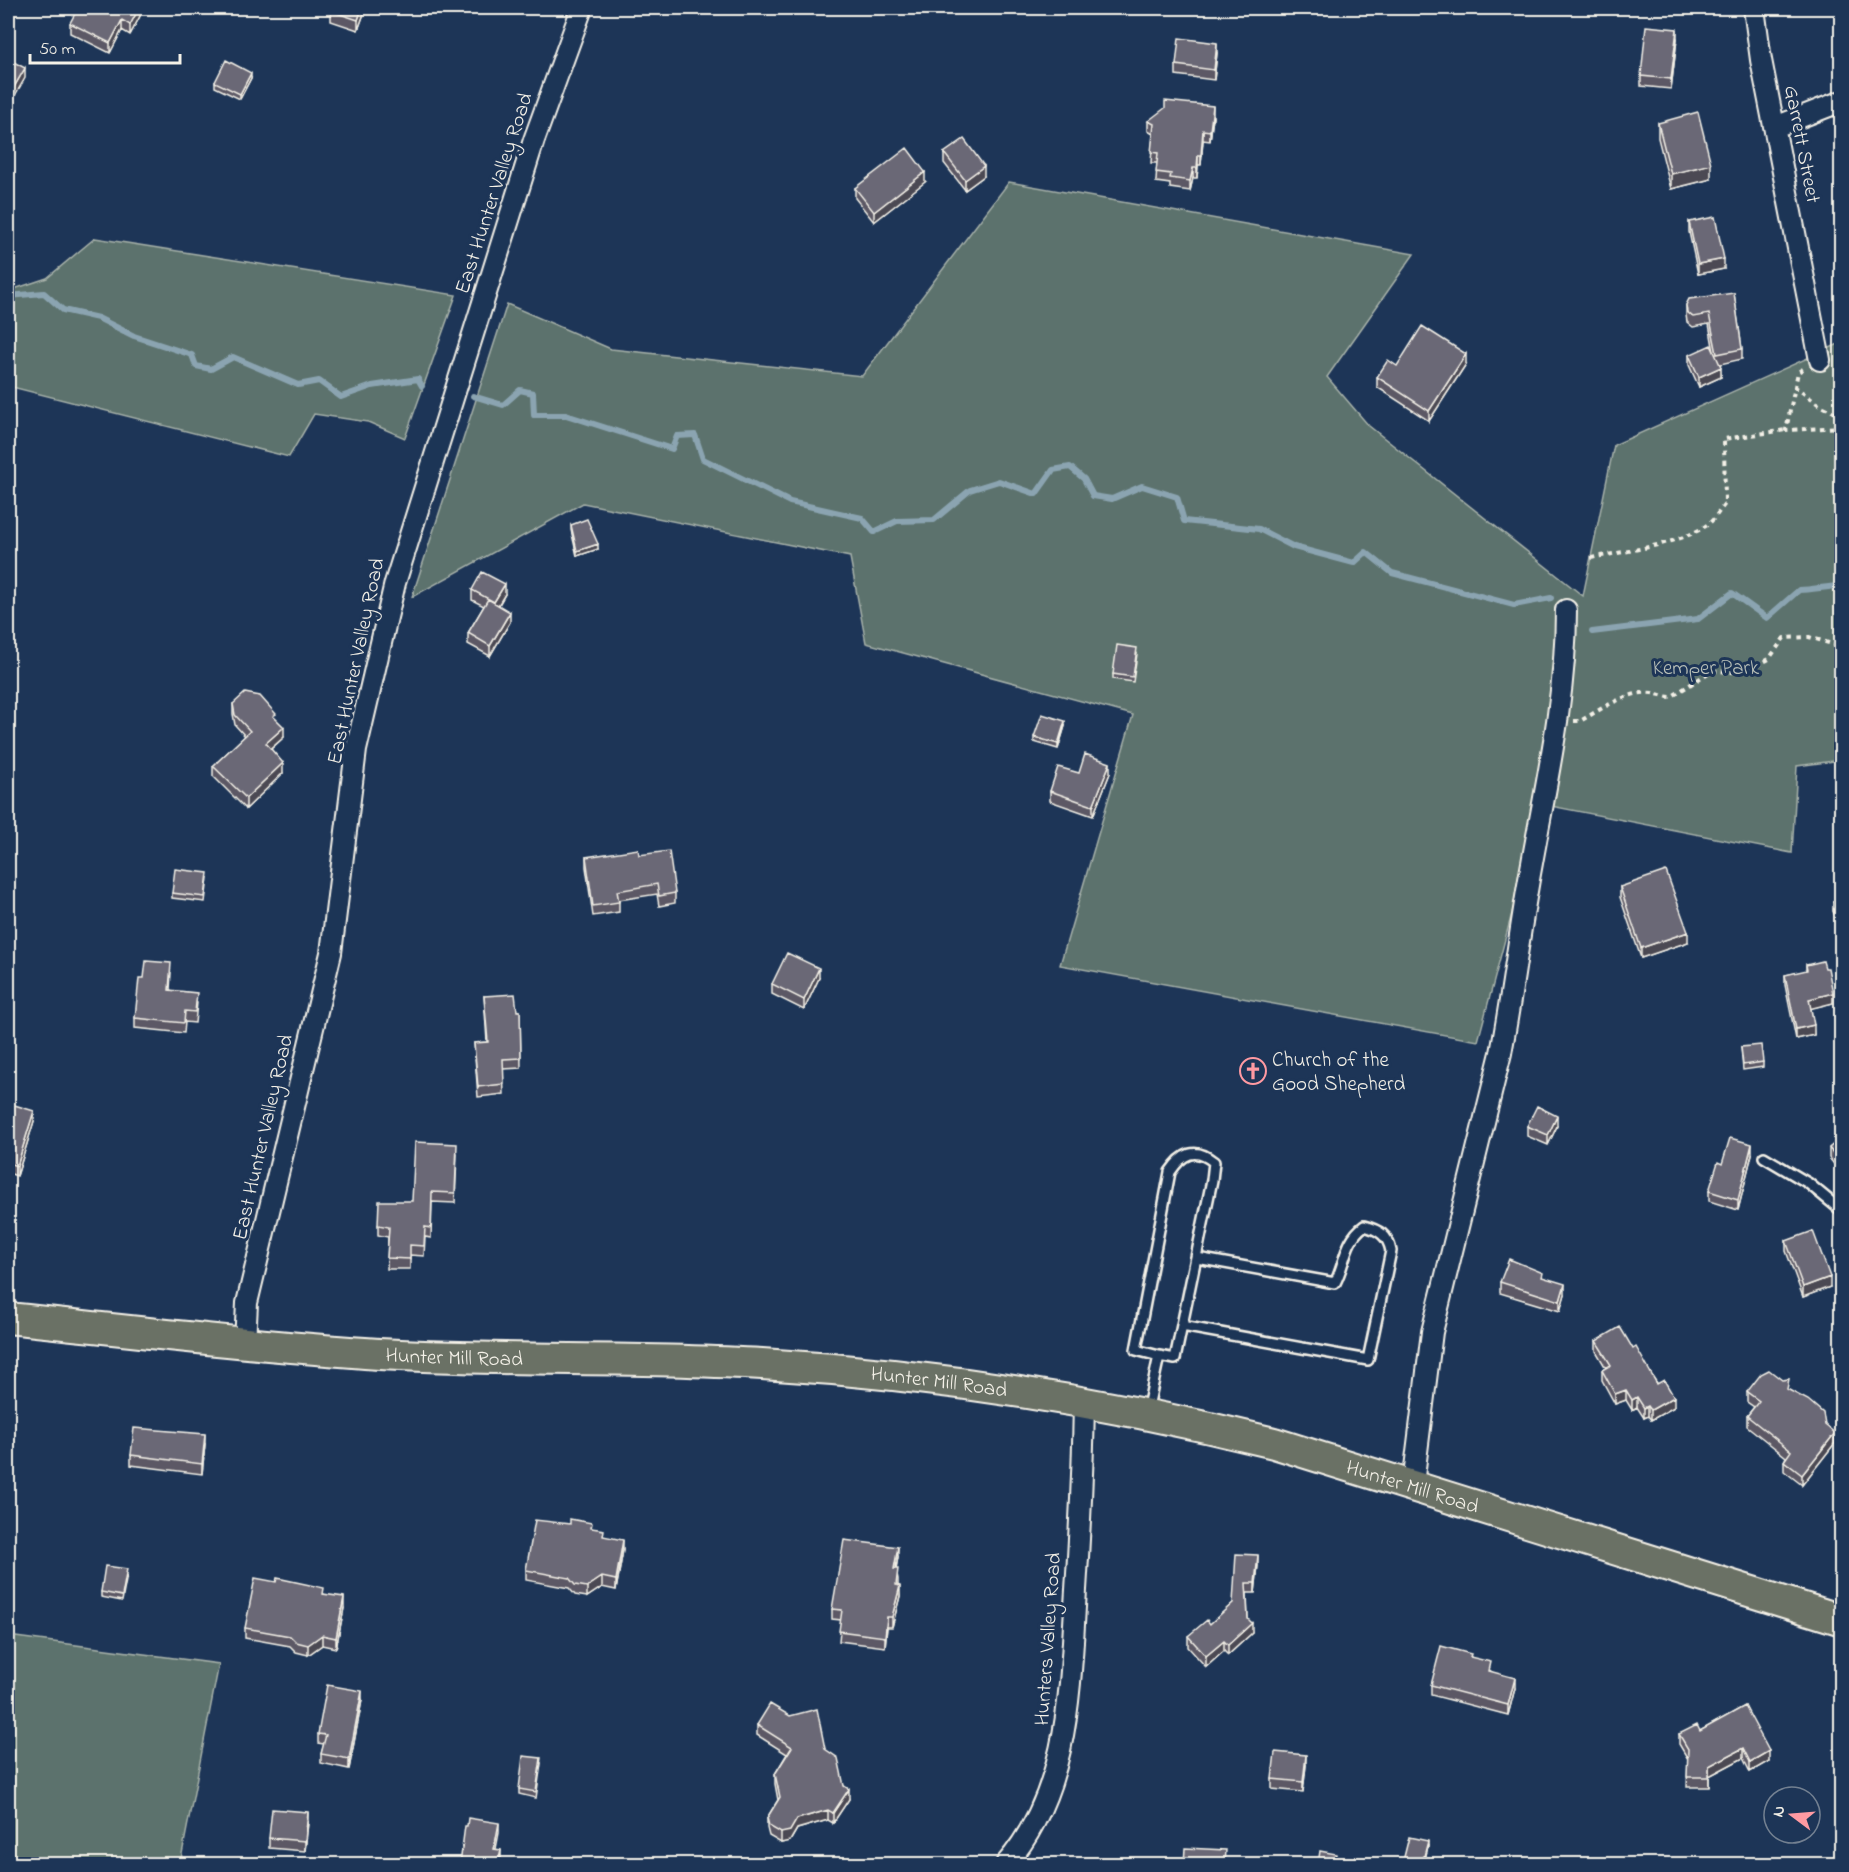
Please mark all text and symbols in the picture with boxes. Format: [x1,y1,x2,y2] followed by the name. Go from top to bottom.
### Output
[30,27,180,65] scale bar
[39,37,76,63] text: 50 m
[1775,83,1827,206] street label: Garrett Street
[448,89,544,299] street label: East Hunter Valley Road
[320,555,395,768] street label: East Hunter Valley Road
[1653,654,1760,684] park label: Kemper Park
[226,1032,304,1244] street label: East Hunter Valley Road
[1272,1046,1406,1100] place label: Church of the Good Shepherd
[1238,1056,1268,1086] church icon: Church of the Good Shepherd
[385,1341,523,1375] street label: Hunter Mill Road
[869,1360,1009,1407] street label: Hunter Mill Road
[1342,1453,1482,1523] street label: Hunter Mill Road
[1028,1551,1072,1727] street label: Hunters Valley Road
[1762,1785,1822,1845] north arrow
[1766,1803,1793,1820] text: N

